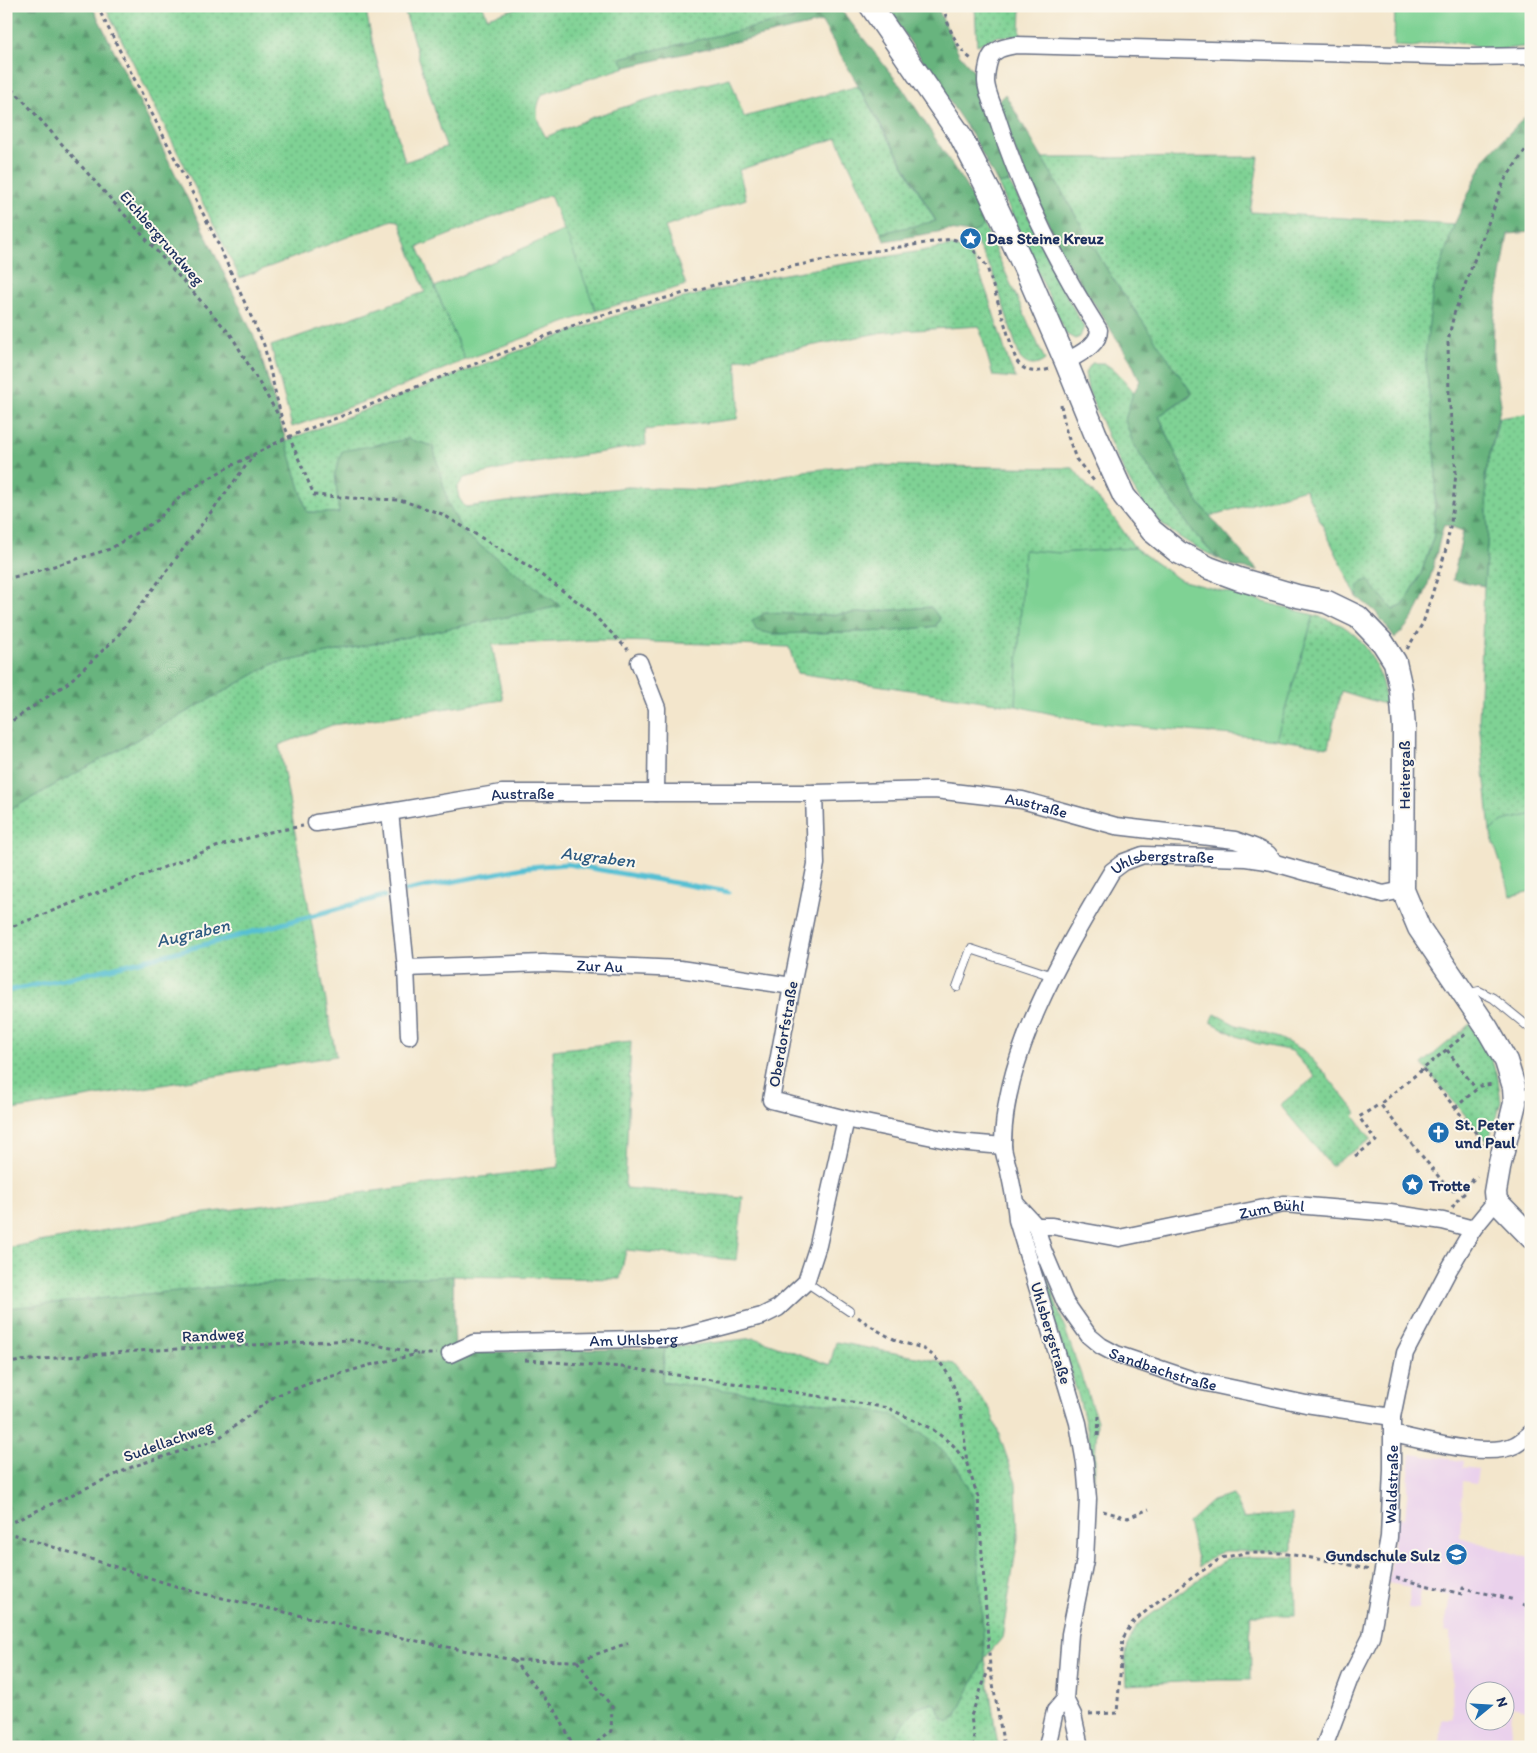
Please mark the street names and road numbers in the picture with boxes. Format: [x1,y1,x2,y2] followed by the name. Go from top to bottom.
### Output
[116,187,209,290] street label: Eichbergrundweg
[1395,740,1414,809] street label: Heitergaß
[489,784,555,804] street label: Austraße
[1004,789,1070,822] street label: Austraße
[1107,845,1215,878] street label: Uhlsbergstraße
[576,955,624,976] street label: Zur Au
[764,979,802,1089] street label: Oberdorfstraße
[1237,1194,1306,1223] street label: Zum Bühl
[1026,1280,1076,1387] street label: Uhlsbergstraße
[181,1324,245,1346] street label: Randweg
[589,1328,679,1350] street label: Am Uhlsberg
[1106,1343,1219,1394] street label: Sandbachstraße
[121,1416,216,1466] street label: Sudellachweg
[1380,1445,1402,1524] street label: Waldstraße

